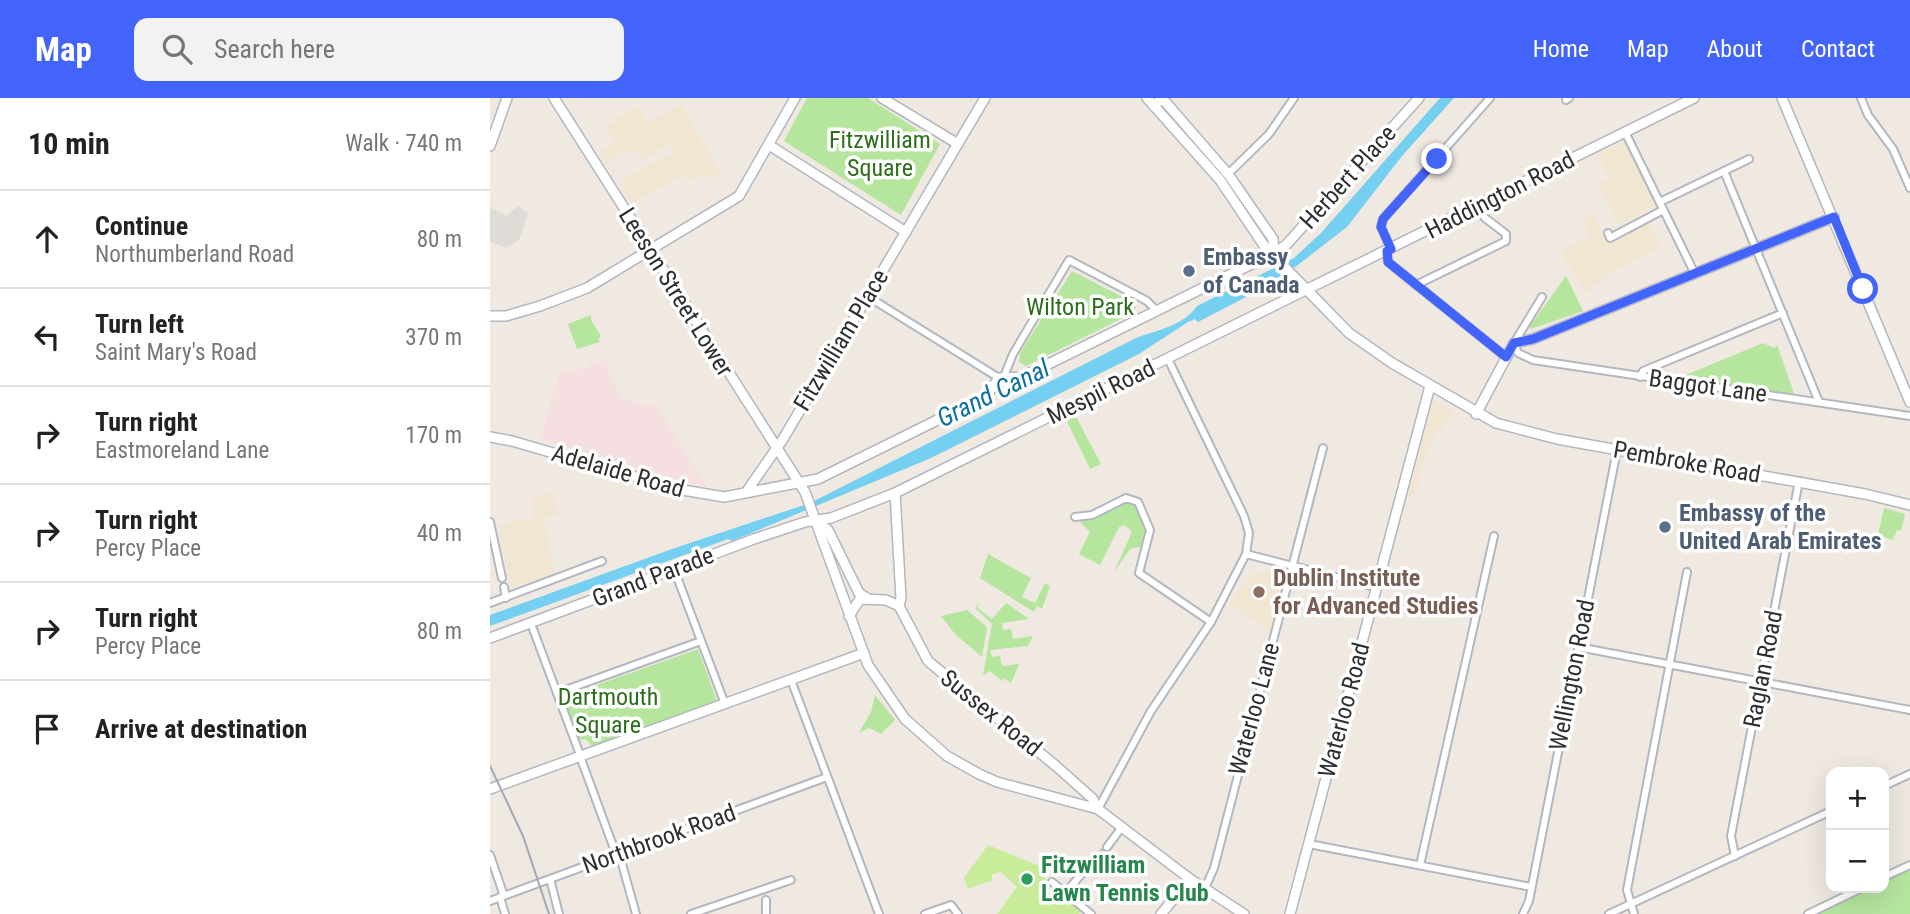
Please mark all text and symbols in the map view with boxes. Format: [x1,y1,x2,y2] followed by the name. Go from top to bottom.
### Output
[134,18,624,81] search box
[35,30,92,69] text: Map
[158,30,196,68] icon: search
[214,34,335,64] text: Search here
[1533,35,1589,63] text: Home
[1627,35,1669,63] text: Map
[1707,35,1763,63] text: About
[1801,35,1875,63] text: Contact
[1294,119,1402,235] street label: Herbert Place
[28,126,110,161] text: 10 min
[829,126,931,182] park label: Fitzwilliam Square
[345,130,462,157] text: Walk · 740 m
[1421,143,1452,174] route end
[1421,145,1579,245] street label: Haddington Road
[613,203,739,381] street label: Leeson Street Lower
[95,211,188,241] text: Continue
[28,220,66,258] icon: ahead
[417,226,462,253] text: 80 m
[95,241,294,268] text: Northumberland Road
[1203,243,1300,299] place label: Embassy of Canada
[1181,263,1197,279] marker: Embassy of Canada
[788,264,894,416] street label: Fitzwilliam Place
[1847,273,1878,304] route start
[1026,293,1134,321] park label: Wilton Park
[95,309,184,339] text: Turn left
[28,318,66,356] icon: left
[405,324,462,351] text: 370 m
[95,339,257,366] text: Saint Mary's Road
[932,352,1055,433] water label: Grand Canal
[1042,354,1160,430] street label: Mespil Road
[1647,364,1769,408] street label: Baggot Lane
[95,407,197,437] text: Turn right
[28,416,66,454] icon: right
[405,422,462,449] text: 170 m
[1611,435,1763,489] street label: Pembroke Road
[95,437,269,464] text: Eastmoreland Lane
[549,439,687,503] street label: Adelaide Road
[1679,499,1882,555] place label: Embassy of the United Arab Emirates
[95,505,197,535] text: Turn right
[28,514,66,552] icon: right
[1657,519,1673,535] marker: Embassy of the United Arab Emirates
[417,520,462,547] text: 40 m
[95,535,201,562] text: Percy Place
[588,541,718,613] street label: Grand Parade
[1273,564,1479,620] place label: Dublin Institute for Advanced Studies
[1251,584,1267,600] marker: Dublin Institute for Advanced Studies
[1544,597,1600,753] street label: Wellington Road
[95,603,197,633] text: Turn right
[1738,608,1788,730] street label: Raglan Road
[28,612,66,650] icon: right
[417,618,462,645] text: 80 m
[95,633,201,660] text: Percy Place
[1223,640,1285,778] street label: Waterloo Lane
[1313,640,1375,780] street label: Waterloo Road
[935,664,1047,762] street label: Sussex Road
[558,683,658,739] park label: Dartmouth Square
[28,710,66,748] icon: arrive
[95,714,307,744] text: Arrive at destination
[1826,767,1889,893] map controls
[1826,767,1889,830] button: +
[579,798,739,880] street label: Northbrook Road
[1826,830,1889,893] button: −
[1041,851,1209,907] place label: Fitzwilliam Lawn Tennis Club
[1019,871,1035,887] marker: Fitzwilliam Lawn Tennis Club

